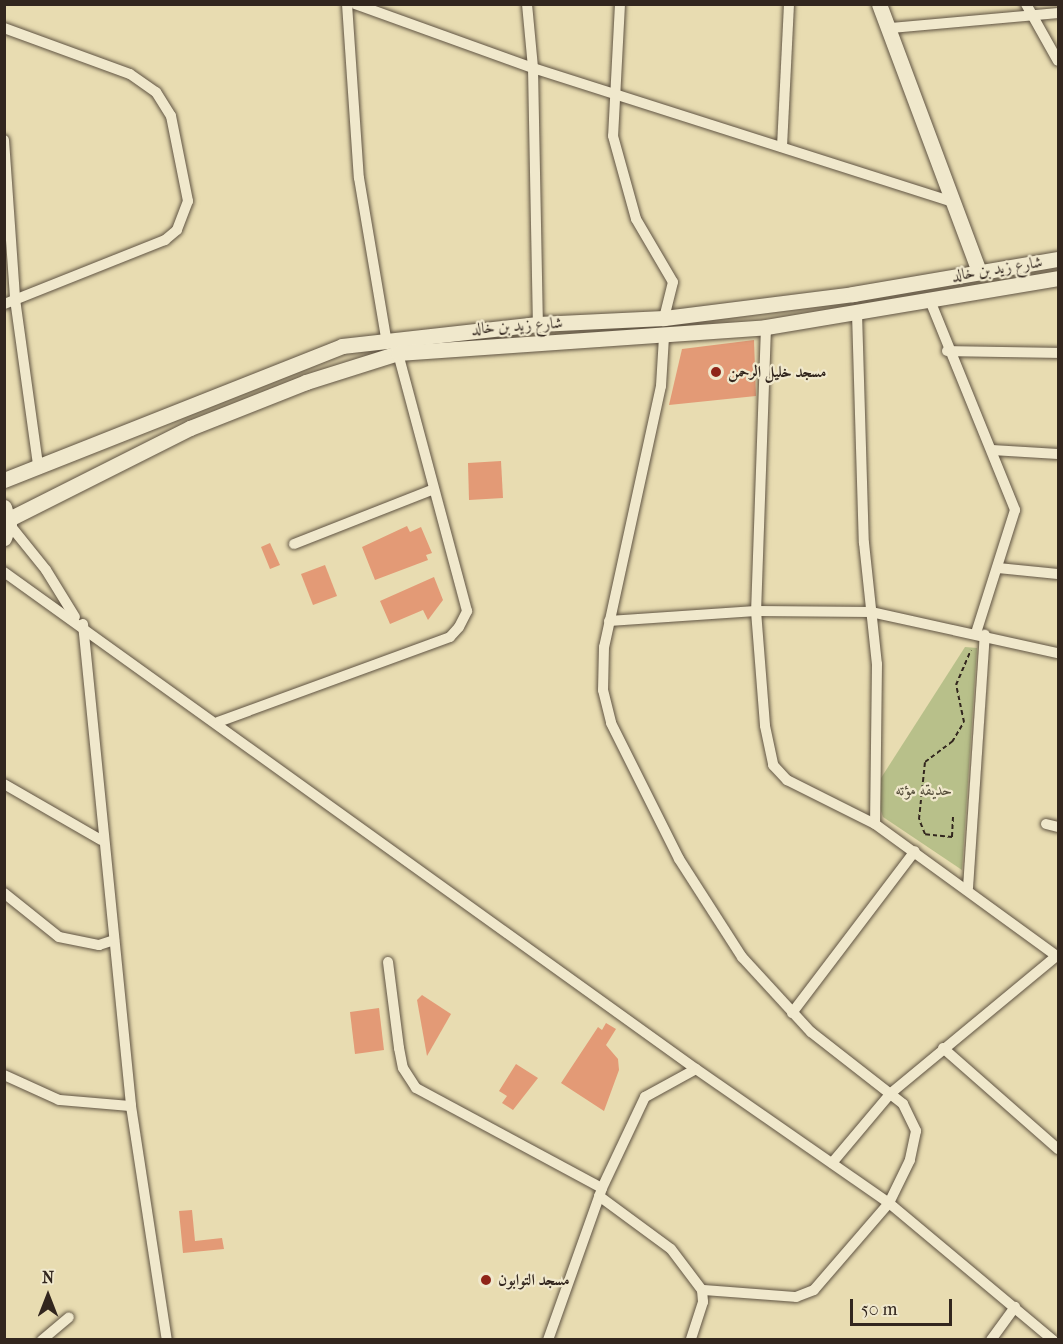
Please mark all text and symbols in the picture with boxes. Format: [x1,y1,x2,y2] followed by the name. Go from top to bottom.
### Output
[950,252,1044,286] street label: شارع زيد بن خالد
[471,313,563,339] street label: شارع زيد بن خالد
[728,362,826,382] place label: مسجد خليل الرحمن
[709,365,723,379] marker: مسجد خليل الرحمن
[896,780,952,800] park label: حديقه مؤته
[18,1266,78,1326] north arrow
[42,1268,54,1287] text: N
[498,1270,570,1290] place label: مسجد التوابون
[479,1273,493,1287] marker: مسجد التوابون
[853,1287,955,1325] scale bar
[861,1299,897,1320] text: 50 m

